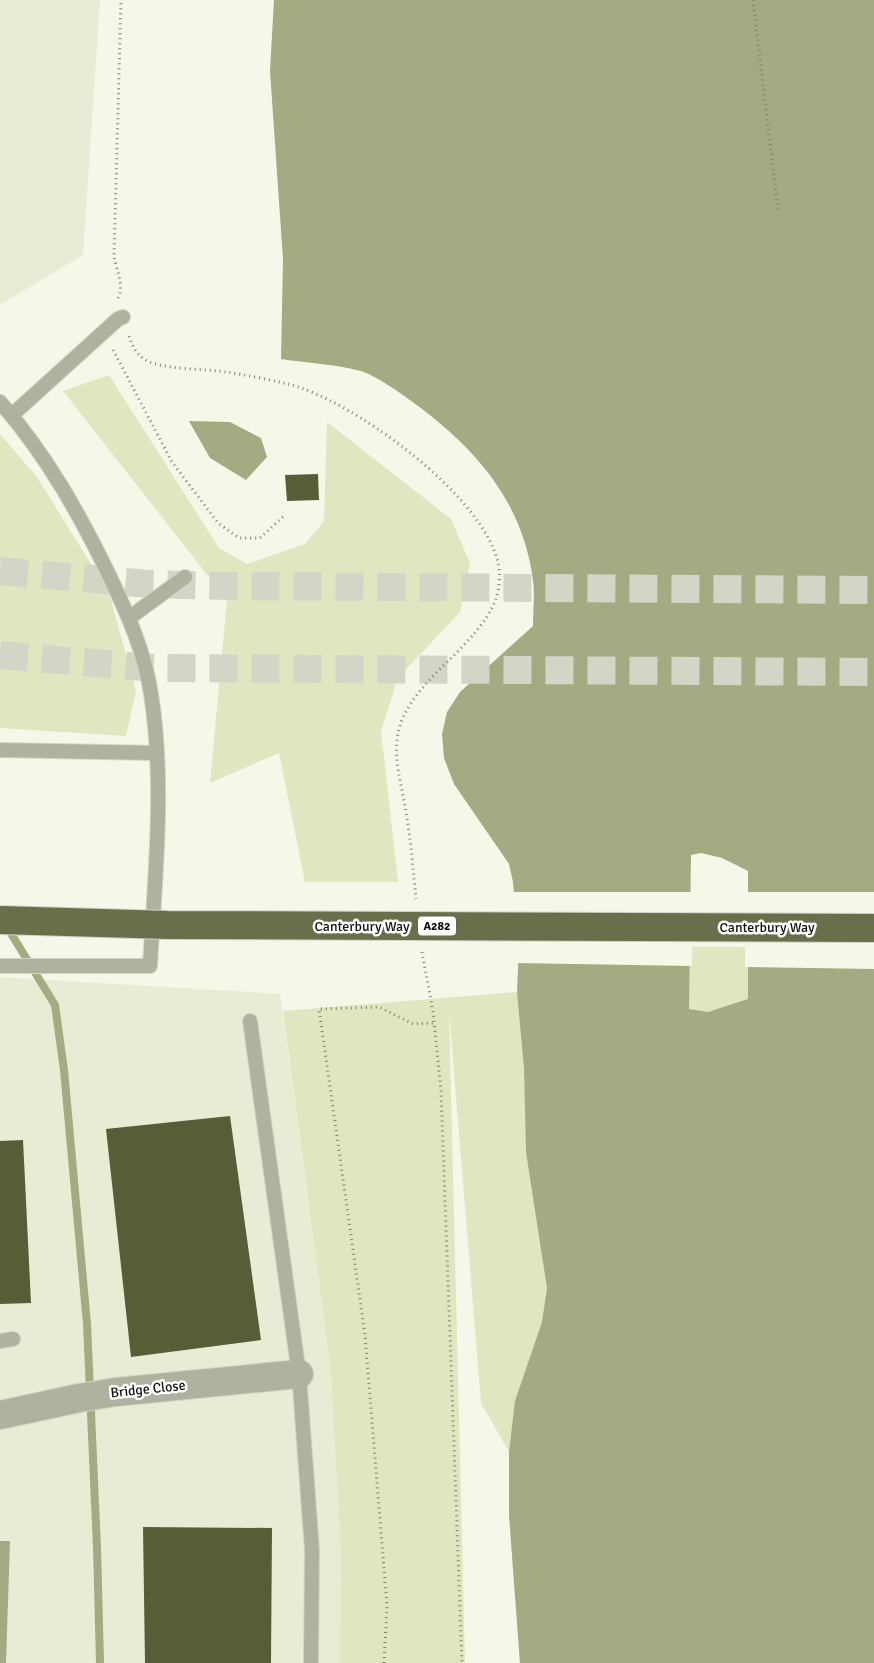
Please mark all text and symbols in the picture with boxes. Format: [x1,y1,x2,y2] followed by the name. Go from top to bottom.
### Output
[418,916,456,936] road number: A282
[314,918,410,935] street label: Canterbury Way
[719,919,815,936] street label: Canterbury Way
[110,1377,186,1401] street label: Bridge Close

